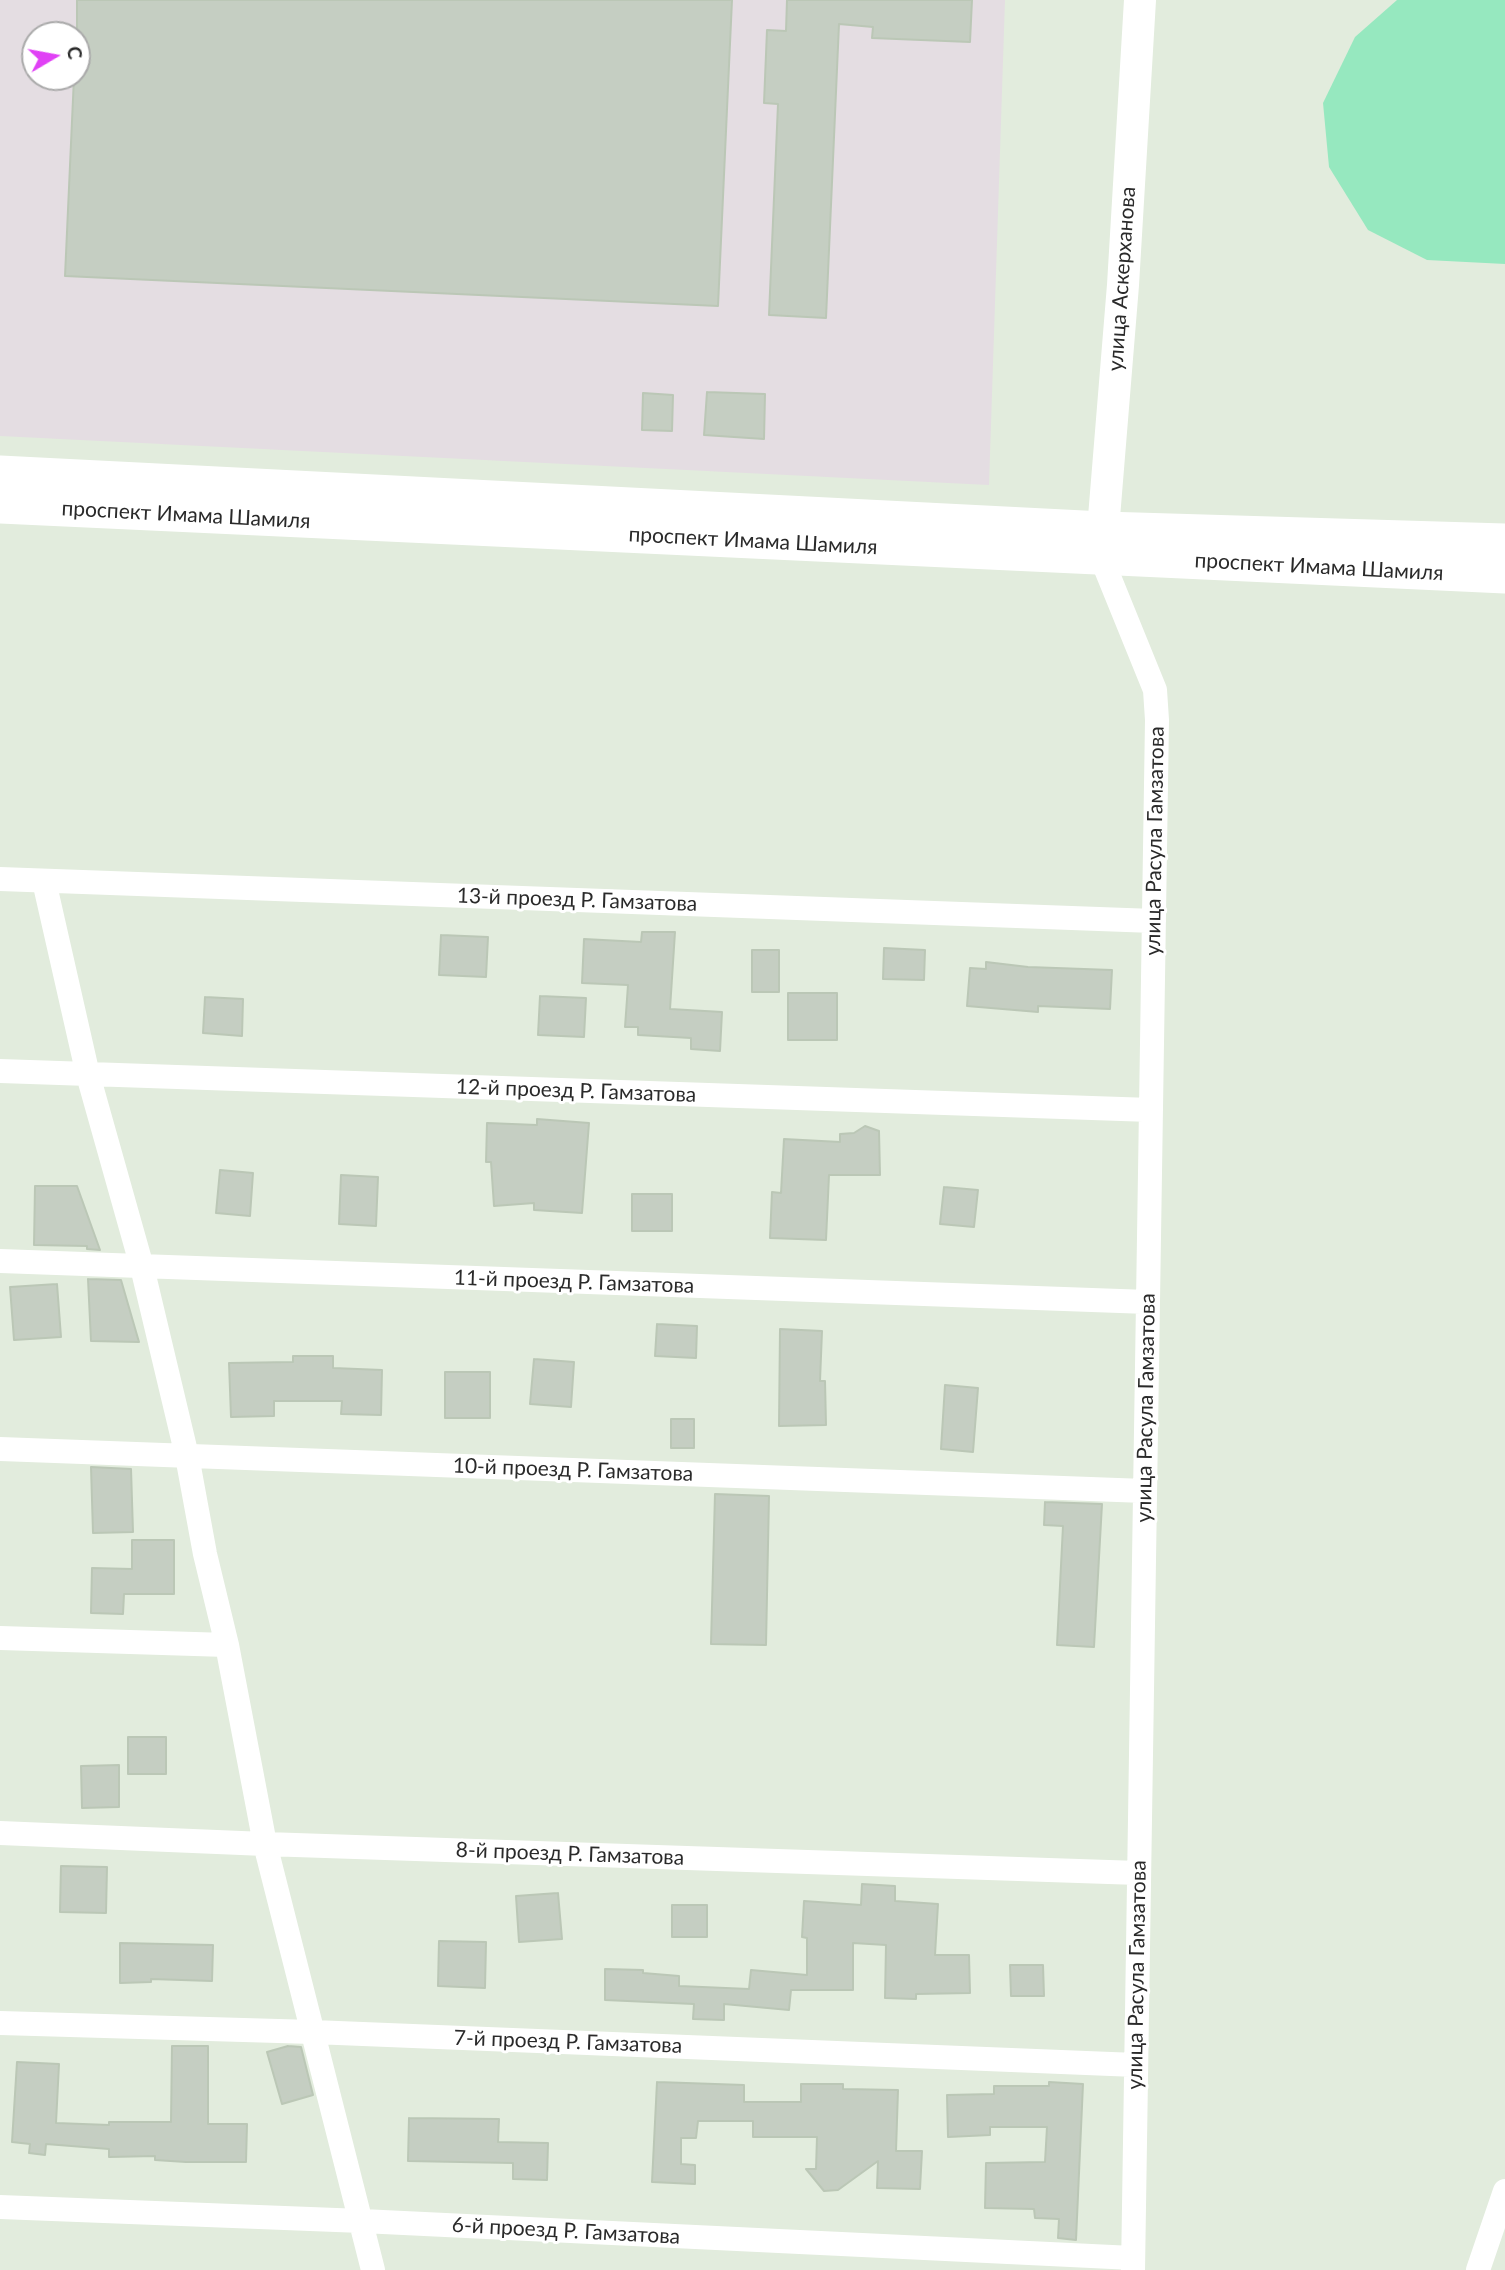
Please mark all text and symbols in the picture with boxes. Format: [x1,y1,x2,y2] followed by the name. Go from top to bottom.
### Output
[21,21,91,91] north arrow
[63,44,88,61] text: С
[1103,186,1141,372] street label: улица Аскерханова
[61,496,311,534] street label: проспект Имама Шамиля
[628,522,878,560] street label: проспект Имама Шамиля
[1194,548,1444,586] street label: проспект Имама Шамиля
[1140,726,1170,956] street label: улица Расула Гамзатова
[456,883,698,917] street label: 13-й проезд Р. Гамзатова
[455,1074,697,1108] street label: 12-й проезд Р. Гамзатова
[453,1265,695,1299] street label: 11-й проезд Р. Гамзатова
[1131,1293,1161,1523] street label: улица Расула Гамзатова
[452,1453,694,1487] street label: 10-й проезд Р. Гамзатова
[455,1837,685,1871] street label: 8-й проезд Р. Гамзатова
[1122,1860,1152,2090] street label: улица Расула Гамзатова
[453,2025,683,2059] street label: 7-й проезд Р. Гамзатова
[451,2212,681,2250] street label: 6-й проезд Р. Гамзатова

